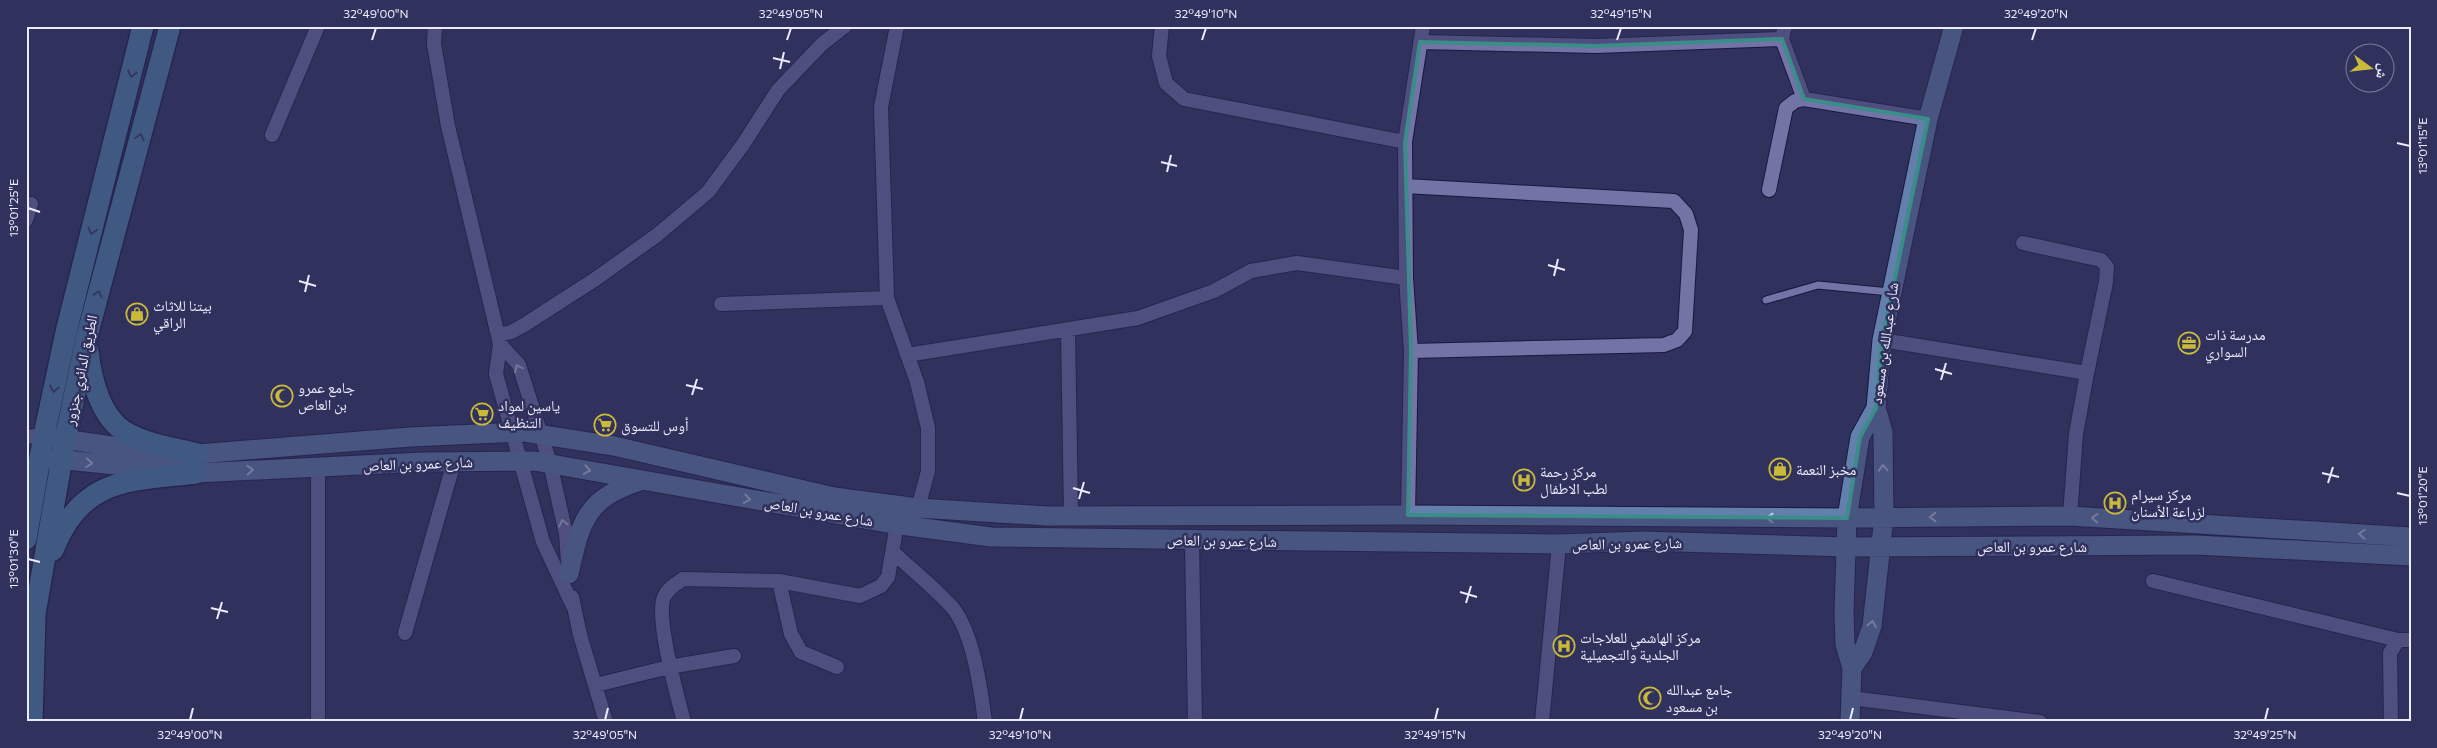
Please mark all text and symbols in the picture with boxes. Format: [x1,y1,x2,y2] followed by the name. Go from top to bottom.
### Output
[343,6,409,20] text: 32°49'00"N
[759,6,823,20] text: 32°49'05"N
[1175,6,1237,20] text: 32°49'10"N
[1590,6,1652,20] text: 32°49'15"N
[2004,6,2068,20] text: 32°49'20"N
[2344,42,2394,92] north arrow
[2372,62,2393,81] text: ش
[127,69,137,77] one-way arrow
[2415,118,2429,174] text: 13°01'15"E
[134,133,145,142] one-way arrow
[6,179,20,237] text: 13°01'25"E
[88,227,98,235] one-way arrow
[1867,281,1903,405] street label: شارع عبدالله بن مسعود
[92,290,103,299] one-way arrow
[153,296,212,335] place label: بيتنا للاثاث الراقي
[125,302,149,326] shop icon: بيتنا للاثاث الراقي
[59,313,104,429] street label: الطريق الدائري جنزور
[2205,325,2266,364] place label: مدرسة ذات السواري
[2177,331,2201,355] office icon: مدرسة ذات السواري
[515,364,525,373] one-way arrow
[298,378,356,415] place label: جامع عمرو بن العاص
[270,384,294,408] mosque icon: جامع عمرو بن العاص
[49,385,60,394] one-way arrow
[498,396,560,431] place label: ياسين لمواد التنظيف
[470,402,494,426] supermarket icon: ياسين لمواد التنظيف
[593,413,617,437] supermarket icon: أوس للتسوق
[621,416,689,436] place label: أوس للتسوق
[363,452,474,476] street label: شارع عمرو بن العاص
[85,457,93,468] one-way arrow
[1768,457,1792,481] shop icon: مخبز النعمة
[1796,460,1857,479] place label: مخبز النعمة
[1540,462,1608,499] place label: مركز رحمة لطب الاطفال
[1878,464,1889,472] one-way arrow
[247,465,255,476] one-way arrow
[583,465,591,475] one-way arrow
[2415,466,2429,526] text: 13°01'20"E
[1512,468,1536,492] hospital icon: مركز رحمة لطب الاطفال
[2131,485,2205,522] place label: مركز سيرام لزراعة الأسنان
[2103,491,2127,515] hospital icon: مركز سيرام لزراعة الأسنان
[743,493,751,503] one-way arrow
[763,493,875,531] street label: شارع عمرو بن العاص
[1928,512,1936,522] one-way arrow
[2091,512,2099,523] one-way arrow
[1766,513,1774,523] one-way arrow
[559,519,569,528] one-way arrow
[6,529,20,589] text: 13°01'30"E
[2358,529,2366,540] one-way arrow
[1167,530,1277,552] street label: شارع عمرو بن العاص
[1572,533,1682,555] street label: شارع عمرو بن العاص
[1977,537,2087,557] street label: شارع عمرو بن العاص
[1866,620,1876,629] one-way arrow
[1580,628,1701,664] place label: مركز الهاشمي للعلاجات الجلدية والتجميلية
[1552,634,1576,658] hospital icon: مركز الهاشمي للعلاجات الجلدية والتجميلية
[1666,680,1733,717] place label: جامع عبدالله بن مسعود
[1638,686,1662,710] mosque icon: جامع عبدالله بن مسعود
[157,727,223,741] text: 32°49'00"N
[573,727,637,741] text: 32°49'05"N
[989,727,1051,741] text: 32°49'10"N
[1404,727,1466,741] text: 32°49'15"N
[1818,727,1882,741] text: 32°49'20"N
[2233,727,2297,741] text: 32°49'25"N

